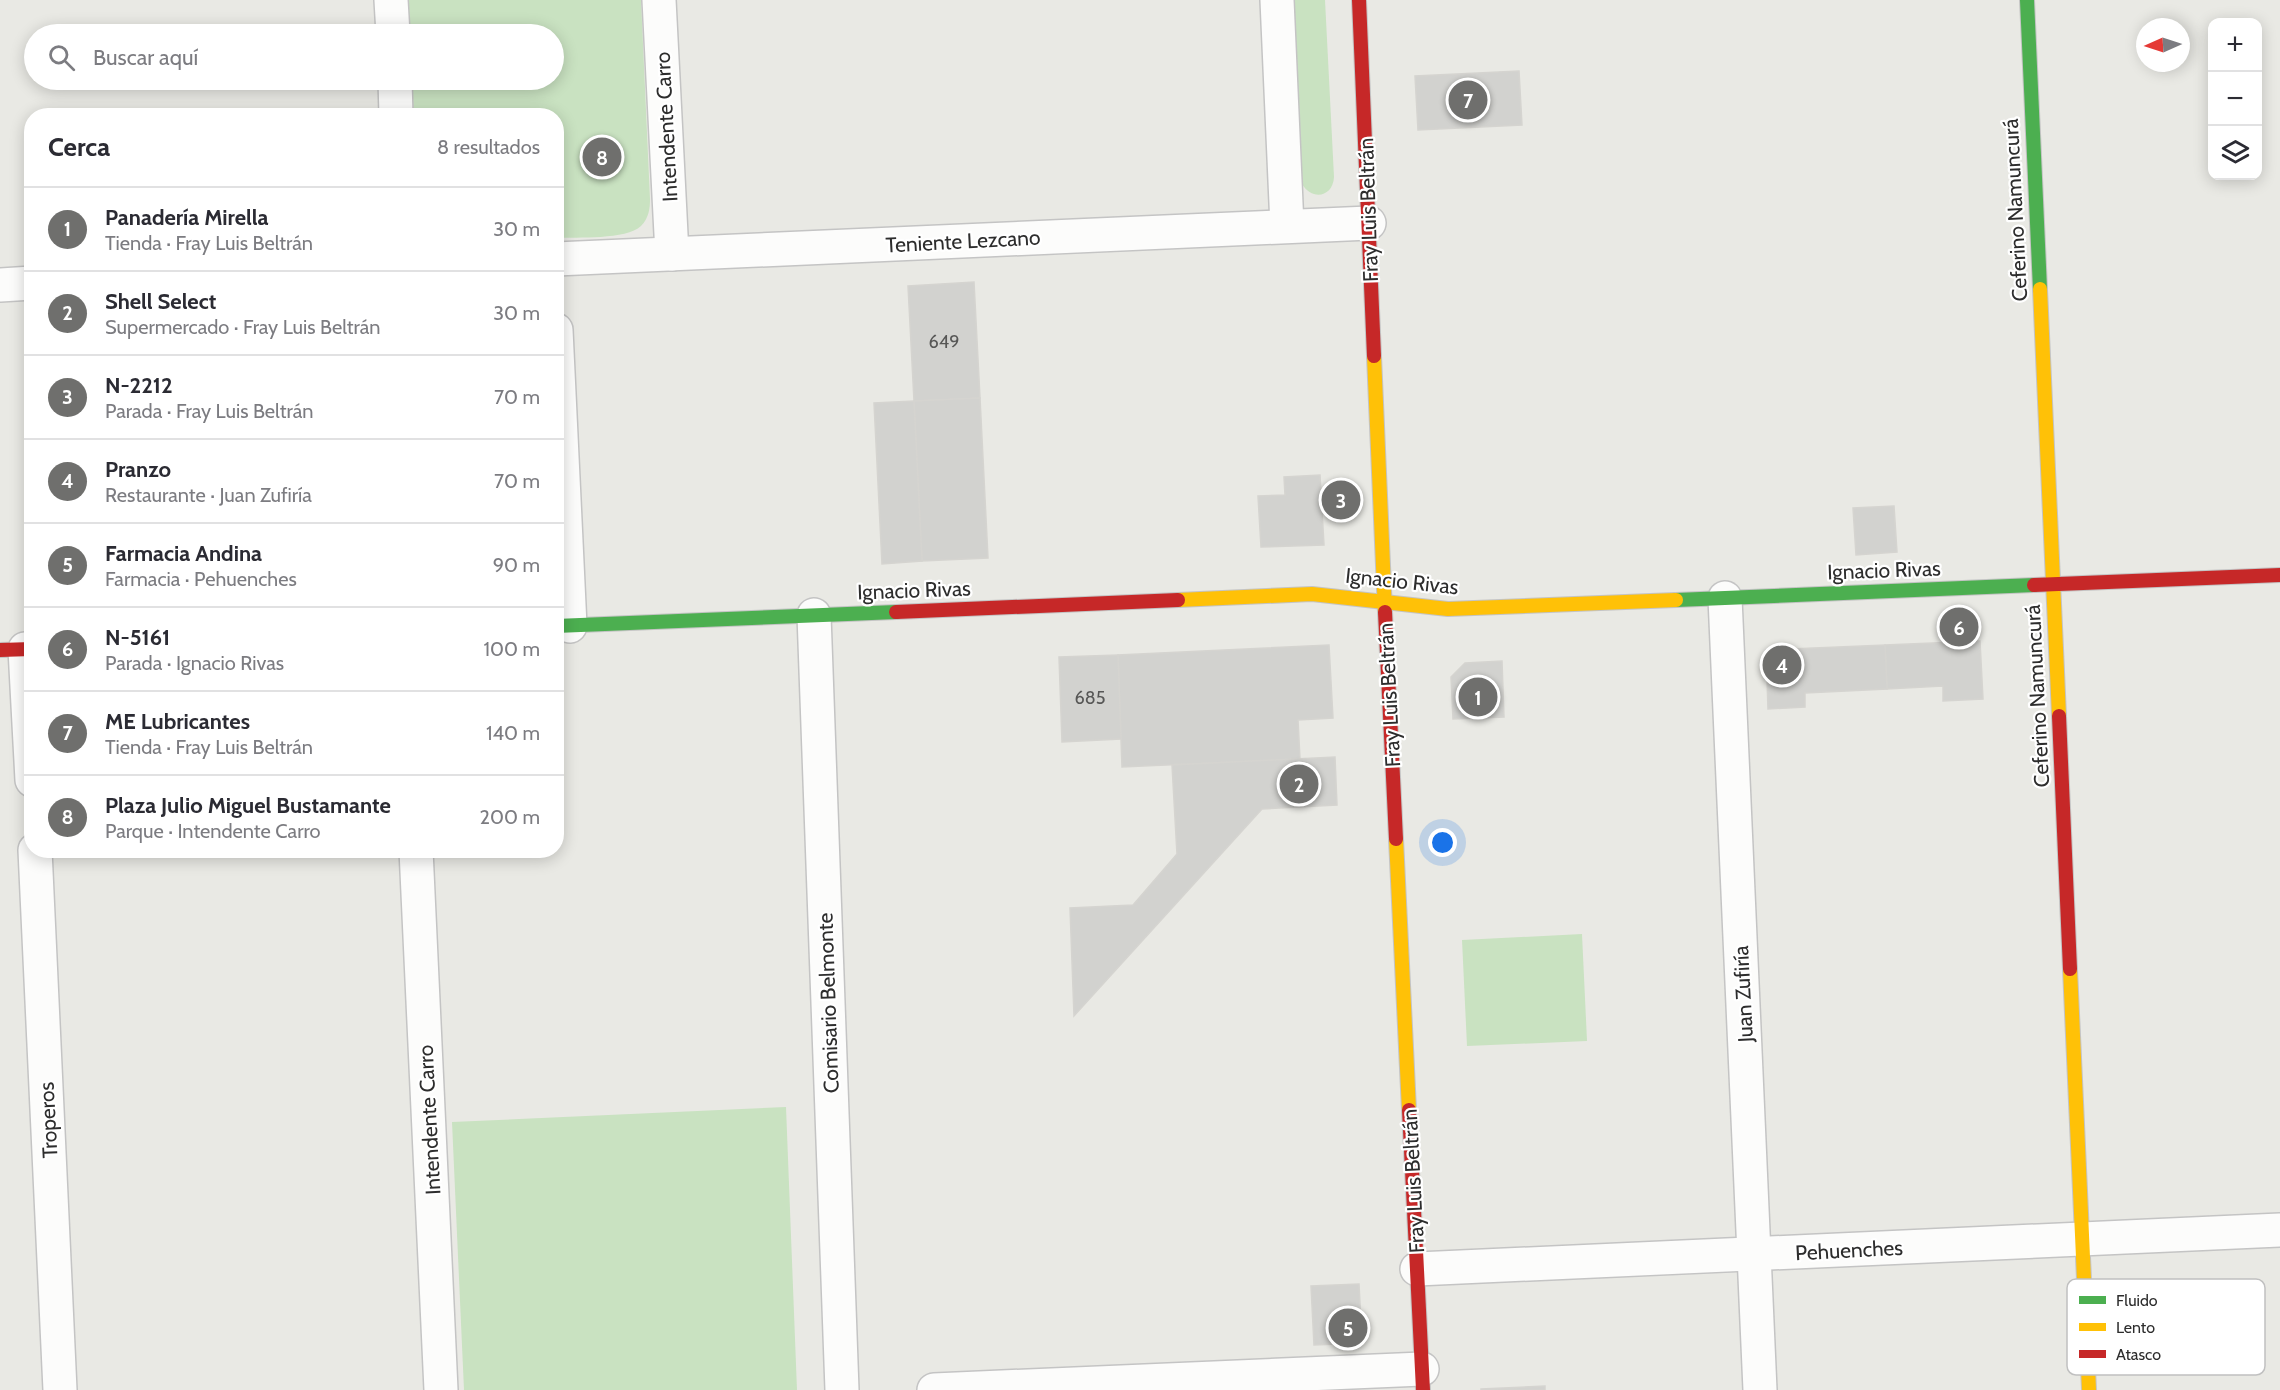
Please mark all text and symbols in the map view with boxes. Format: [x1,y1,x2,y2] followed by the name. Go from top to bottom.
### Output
[2136,18,2190,72] north arrow
[2208,18,2262,180] map controls
[2208,18,2262,72] button: +
[24,24,564,90] search box
[45,41,78,74] icon: search
[93,44,198,71] text: Buscar aquí
[650,51,682,203] street label: Intendente Carro
[2208,72,2262,126] button: −
[1448,78,1488,122] pin: 7
[1998,118,2032,302] street label: Ceferino Namuncurá
[2208,126,2262,180] button: layers
[48,131,110,163] text: Cerca
[582,134,622,180] pin: 8
[437,135,540,159] text: 8 resultados
[1353,137,1383,283] street label: Fray Luis Beltrán
[105,204,269,231] text: Panadería Mirella
[64,217,71,241] text: 1
[493,217,540,241] text: 30 m
[885,224,1041,258] street label: Teniente Lezcano
[105,231,313,255] text: Tienda · Fray Luis Beltrán
[105,288,216,315] text: Shell Select
[62,301,73,325] text: 2
[493,301,540,325] text: 30 m
[105,315,381,339] text: Supermercado · Fray Luis Beltrán
[929,331,959,353] house number: 649
[105,372,173,399] text: N-2212
[62,385,73,409] text: 3
[494,385,540,409] text: 70 m
[105,399,313,423] text: Parada · Fray Luis Beltrán
[105,456,171,483] text: Pranzo
[61,469,74,493] text: 4
[494,469,540,493] text: 70 m
[1322,478,1360,522] pin: 3
[105,483,312,507] text: Restaurante · Juan Zufiría
[105,540,262,567] text: Farmacia Andina
[62,553,73,577] text: 5
[493,553,540,577] text: 90 m
[1827,556,1941,584] street label: Ignacio Rivas
[1344,563,1460,599] street label: Ignacio Rivas
[105,567,297,591] text: Farmacia · Pehuenches
[857,576,971,604] street label: Ignacio Rivas
[1940,604,1978,650] pin: 6
[2020,604,2054,788] street label: Ceferino Namuncurá
[1373,622,1405,768] street label: Fray Luis Beltrán
[105,624,170,651] text: N-5161
[62,637,73,661] text: 6
[484,637,540,661] text: 100 m
[1762,642,1802,688] pin: 4
[105,651,284,675] text: Parada · Ignacio Rivas
[1458,674,1498,720] pin: 1
[1075,687,1105,709] house number: 685
[105,708,250,735] text: ME Lubricantes
[62,721,73,745] text: 7
[486,721,540,745] text: 140 m
[105,735,313,759] text: Tienda · Fray Luis Beltrán
[1280,762,1318,806] pin: 2
[105,792,391,819] text: Plaza Julio Miguel Bustamante
[61,805,74,829] text: 8
[480,805,540,829] text: 200 m
[105,819,321,843] text: Parque · Intendente Carro
[1428,828,1457,857] your location
[812,912,844,1094] street label: Comisario Belmonte
[1728,945,1758,1044] street label: Juan Zufiría
[413,1044,445,1196] street label: Intendente Carro
[34,1081,62,1159] street label: Troperos
[1397,1108,1429,1254] street label: Fray Luis Beltrán
[1795,1235,1904,1265] street label: Pehuenches
[2067,1279,2265,1375] legend
[2116,1291,2158,1310] text: Fluido
[1328,1306,1368,1350] pin: 5
[2116,1318,2155,1337] text: Lento
[2116,1345,2161,1364] text: Atasco

